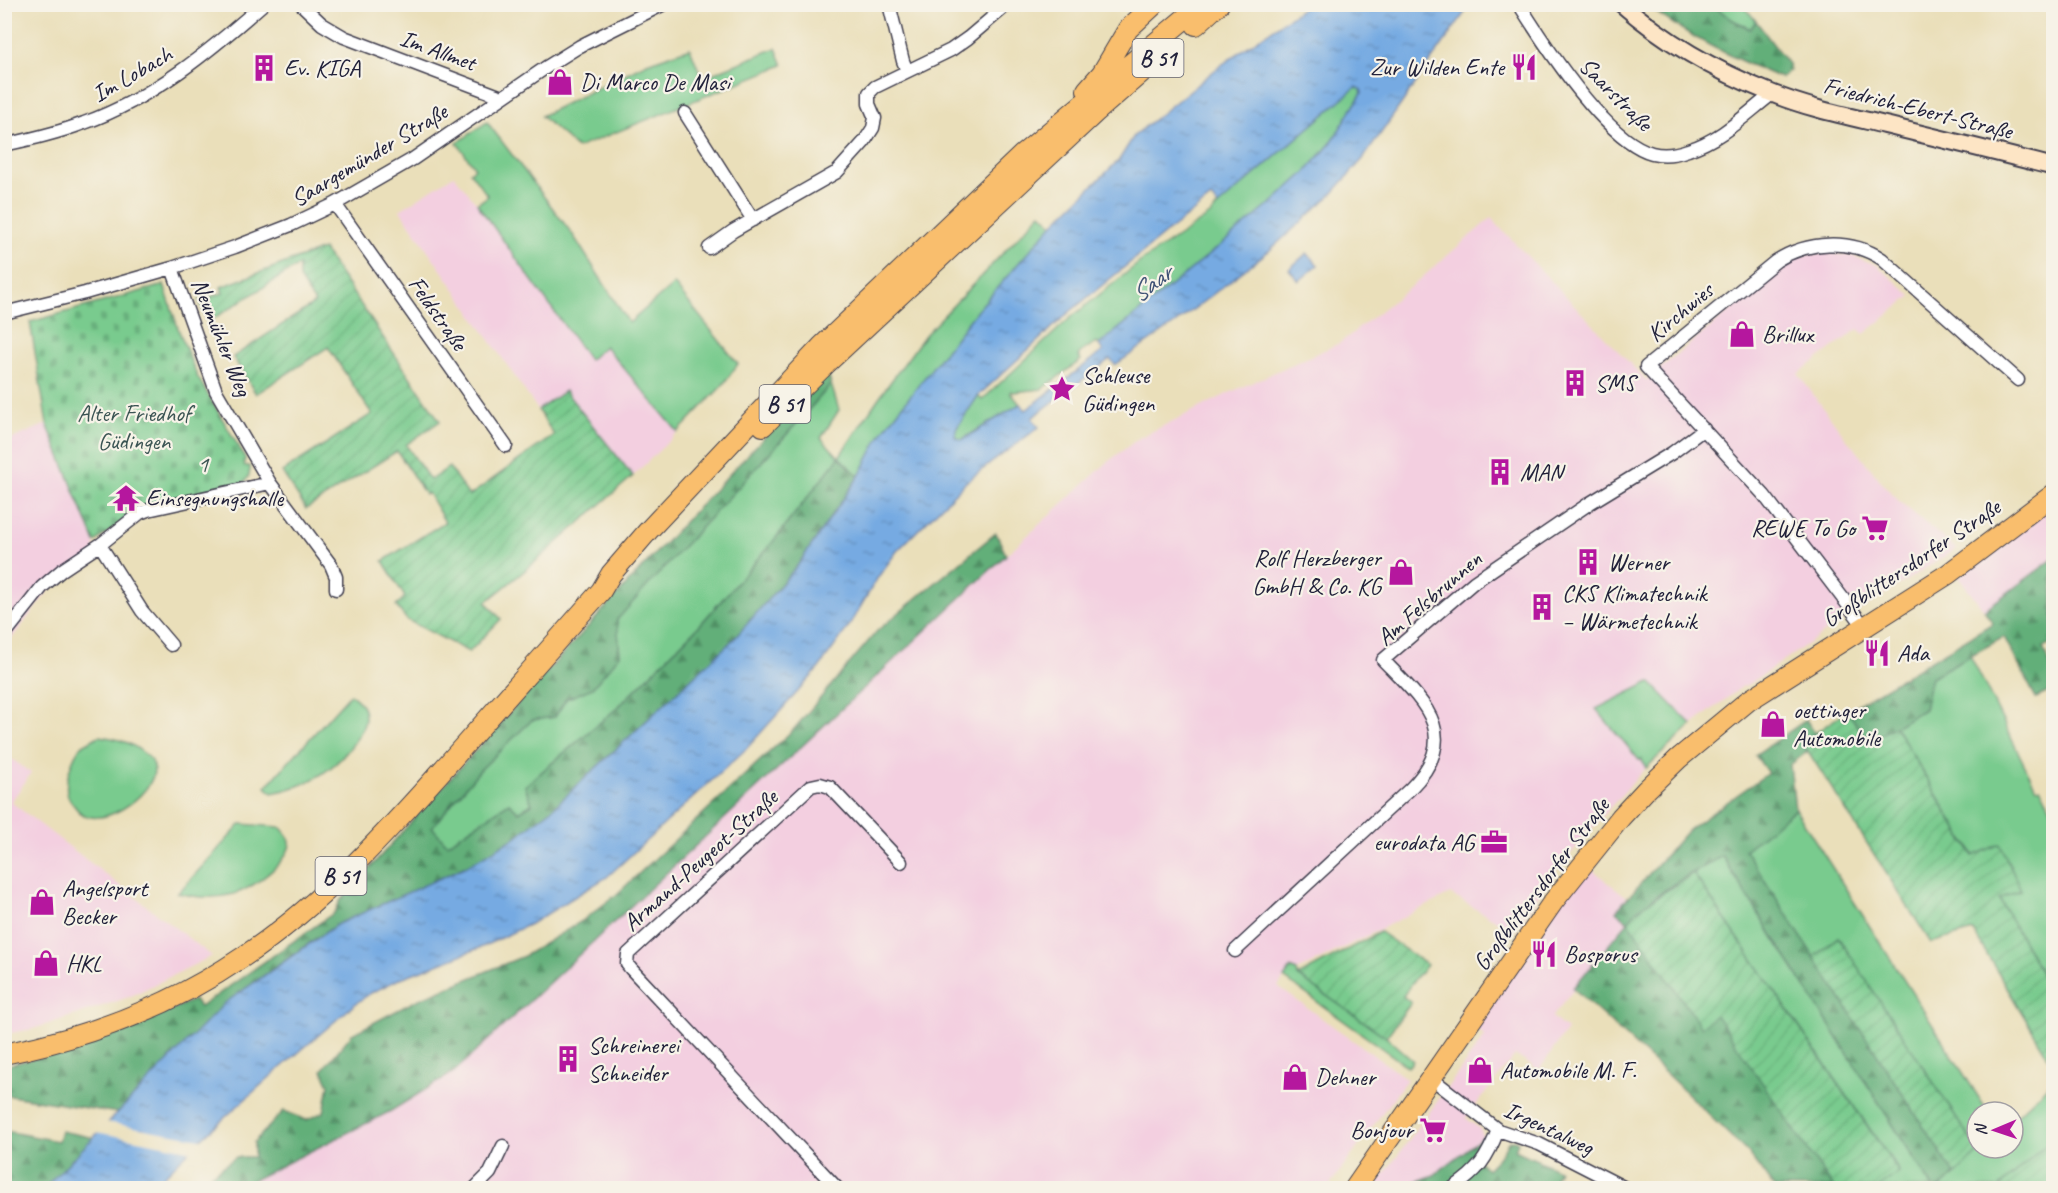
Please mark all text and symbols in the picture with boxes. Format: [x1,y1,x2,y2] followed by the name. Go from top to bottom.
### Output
[396,23,482,78] street label: Im Allmet
[87,38,179,109] street label: Im Lobach
[1132,39,1184,77] road number: B 51
[1573,51,1661,139] street label: Saarstraße
[1370,52,1506,82] place label: Zur Wilden Ente
[1509,52,1539,82] restaurant icon: Zur Wilden Ente
[249,53,279,83] building icon: Ev. KIGA
[284,53,361,83] place label: Ev. KIGA
[545,67,575,97] shop icon: Di Marco De Masi
[580,67,733,97] place label: Di Marco De Masi
[1821,70,2018,146] street label: Friedrich-Ebert-Straße
[285,95,454,213] street label: Saargemünder Straße
[1124,254,1182,310] water label: Saar
[402,270,476,358] street label: Feldstraße
[185,274,260,402] street label: Neumühler Weg
[1641,274,1721,348] street label: Kirchwies
[1727,319,1757,349] shop icon: Brillux
[1762,319,1815,349] place label: Brillux
[1082,360,1156,418] place label: Schleuse Güdingen
[1560,368,1590,398] building icon: SMS
[1595,368,1638,398] place label: SMS
[1047,374,1077,404] place icon: Schleuse Güdingen
[760,385,810,423] road number: B 51
[77,398,196,456] park label: Alter Friedhof Güdingen
[198,449,210,479] park label: 1
[1485,457,1515,487] building icon: MAN
[1520,457,1566,487] place label: MAN
[111,483,141,513] temple icon: Einsegnungshalle
[146,483,285,513] place label: Einsegnungshalle
[1816,491,2008,634] street label: Großblittersdorfer Straße
[1751,513,1858,543] place label: REWE To Go
[1860,513,1890,543] supermarket icon: REWE To Go
[1252,543,1383,601] place label: Rolf Herzberger GmbH & Co. KG
[1370,544,1488,652] street label: Am Felsbrunnen
[1573,547,1603,577] building icon: Werner
[1608,547,1672,577] place label: Werner
[1386,557,1416,587] shop icon: Rolf Herzberger GmbH & Co. KG
[1562,578,1709,636] place label: CKS Klimatechnik – Wärmetechnik
[1527,592,1557,622] building icon: CKS Klimatechnik – Wärmetechnik
[1862,638,1892,668] restaurant icon: Ada
[1897,638,1930,668] place label: Ada
[1793,695,1882,753] place label: oettinger Automobile
[1758,709,1788,739] shop icon: oettinger Automobile
[616,781,785,937] street label: Armand-Peugeot-Straße
[1466,790,1617,976] street label: Großblittersdorfer Straße
[1373,827,1476,857] place label: eurodata AG
[1479,827,1509,857] office icon: eurodata AG
[316,857,366,895] road number: B 51
[62,873,149,931] place label: Angelsport Becker
[27,887,57,917] shop icon: Angelsport Becker
[1529,939,1559,969] restaurant icon: Bosporus
[1564,939,1639,969] place label: Bosporus
[31,948,61,978] shop icon: HKL
[66,948,102,978] place label: HKL
[588,1030,682,1088] place label: Schreinerei Schneider
[553,1044,583,1074] building icon: Schreinerei Schneider
[1465,1055,1495,1085] shop icon: Automobile M. F.
[1500,1055,1637,1085] place label: Automobile M. F.
[1280,1062,1310,1092] shop icon: Dehner
[1315,1062,1378,1092] place label: Dehner
[1499,1094,1600,1162] street label: Irgentalweg
[1965,1100,2025,1160] north arrow
[1350,1115,1415,1145] place label: Bonjour
[1418,1115,1448,1145] supermarket icon: Bonjour
[1971,1122,1991,1136] text: N

